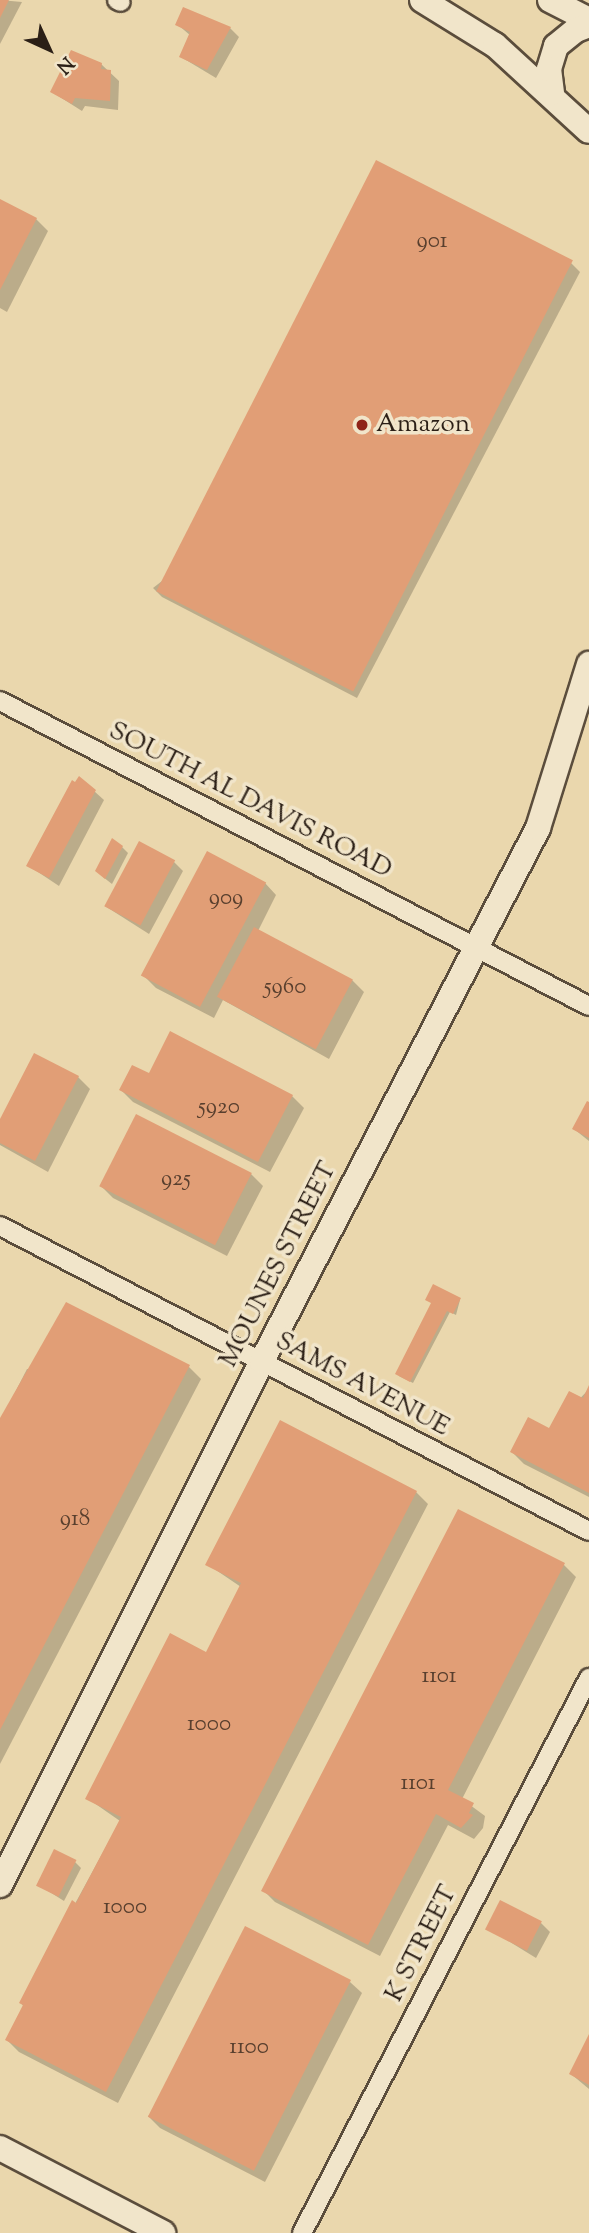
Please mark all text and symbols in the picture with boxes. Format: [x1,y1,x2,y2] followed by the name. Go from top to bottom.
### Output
[14,14,84,84] north arrow
[49,49,79,79] text: N
[417,228,447,256] house number: 901
[376,409,470,441] place label: Amazon
[354,417,370,433] marker: Amazon
[103,716,397,886] street label: SOUTH AL DAVIS ROAD
[209,885,243,913] house number: 909
[264,974,306,1002] house number: 5960
[198,1094,240,1122] house number: 5920
[214,1157,344,1373] street label: MOUNES STREET
[161,1166,191,1194] house number: 925
[270,1326,454,1444] street label: SAMS AVENUE
[60,1506,90,1534] house number: 918
[421,1663,457,1691] house number: 1101
[187,1711,231,1739] house number: 1000
[400,1770,436,1798] house number: 1101
[379,1881,465,2007] street label: K STREET
[103,1894,147,1922] house number: 1000
[229,2034,269,2062] house number: 1100

